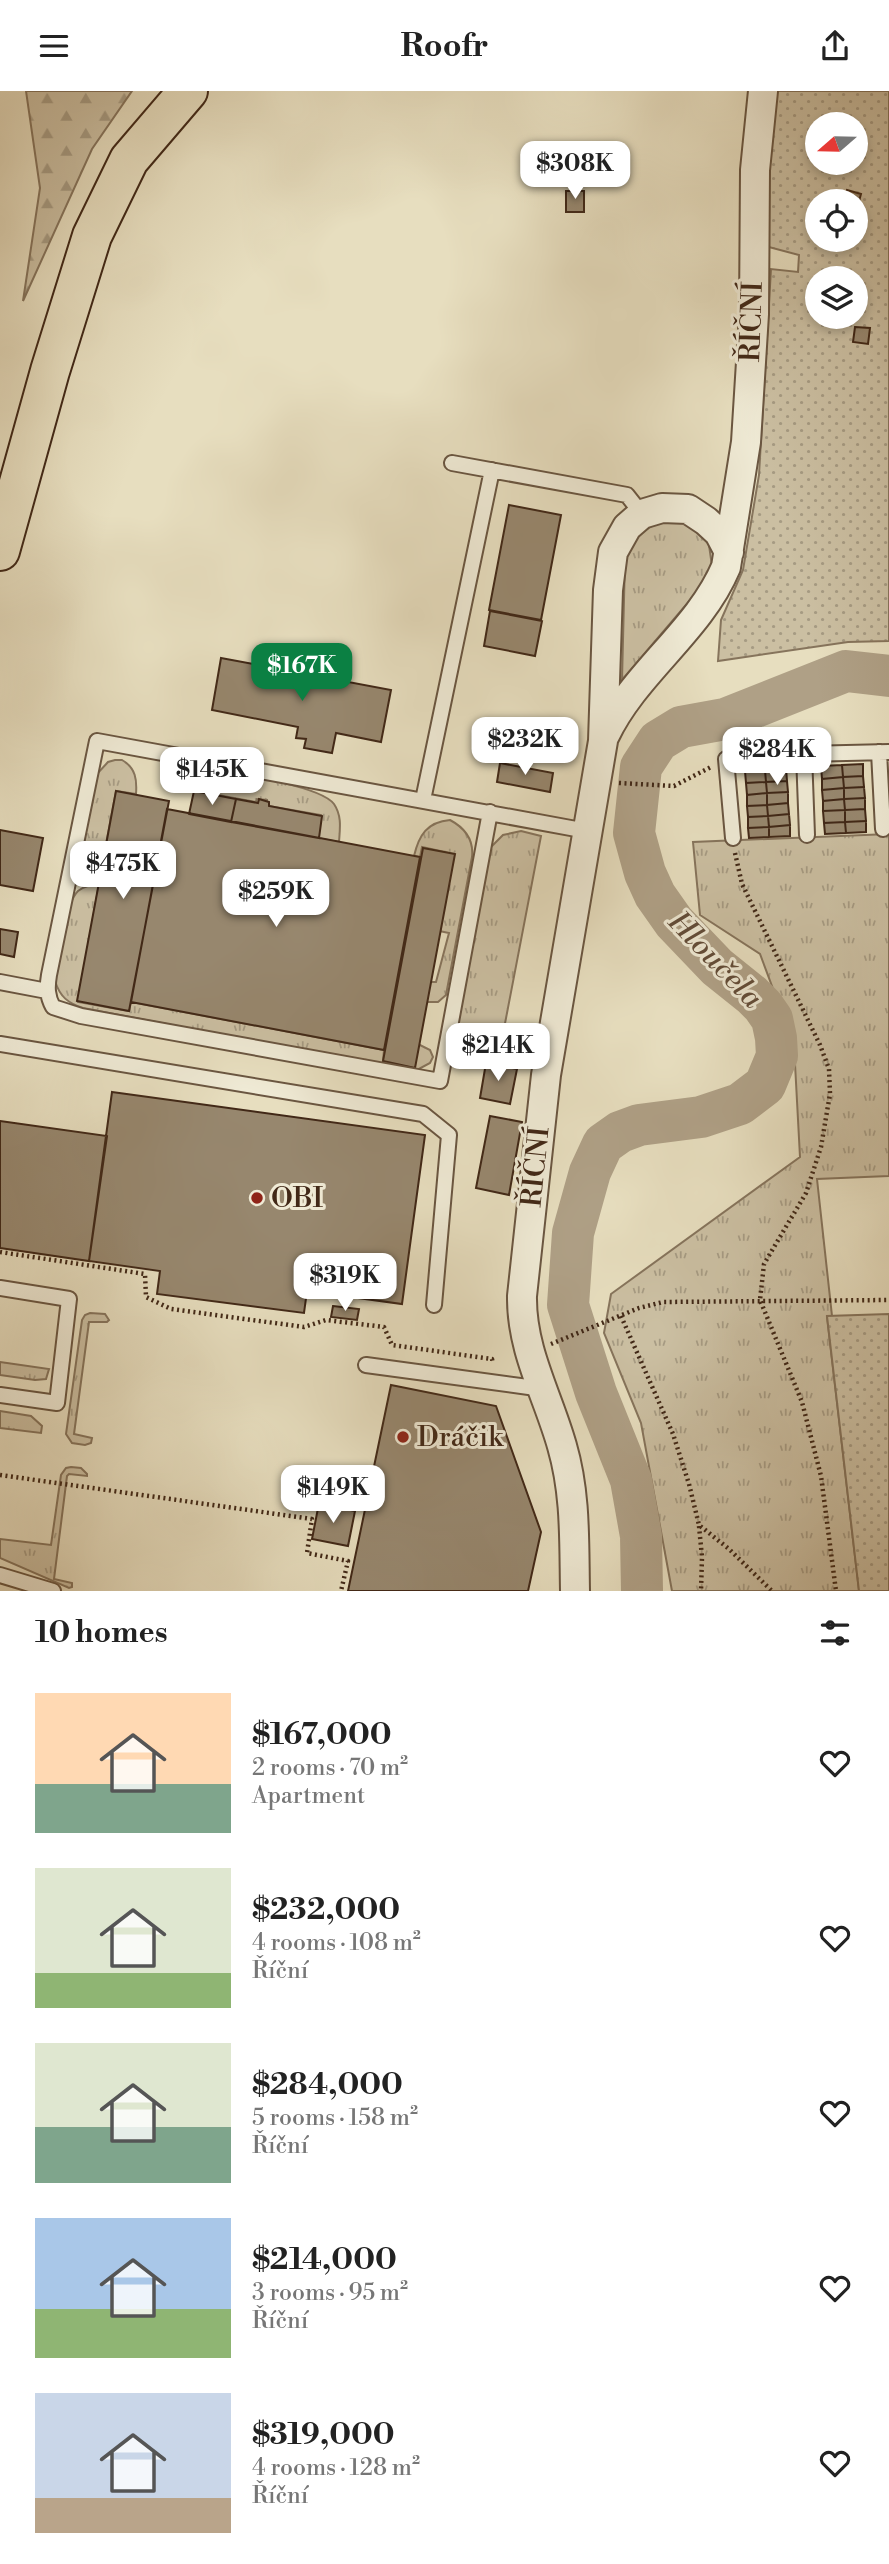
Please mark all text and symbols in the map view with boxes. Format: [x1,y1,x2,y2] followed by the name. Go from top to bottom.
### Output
[401,26,488,66] text: Roofr
[35,27,73,65] icon: menu
[816,27,854,65] icon: share
[805,112,868,175] north arrow
[805,112,868,329] map controls
[526,141,624,201] pin: $308K
[536,150,614,178] text: $308K
[805,189,868,252] button: locate
[805,266,868,329] button: layers
[731,281,771,363] street label: ŘÍČNÍ
[253,643,351,703] pin: $167K
[267,652,337,680] text: $167K
[476,717,574,777] pin: $232K
[488,726,562,754] text: $232K
[728,727,826,787] pin: $284K
[738,736,816,764] text: $284K
[163,747,261,807] pin: $145K
[176,756,248,784] text: $145K
[74,841,172,901] pin: $475K
[86,850,160,878] text: $475K
[227,869,325,929] pin: $259K
[238,878,314,906] text: $259K
[659,903,771,1017] water label: Hloučela
[449,1023,547,1083] pin: $214K
[462,1032,534,1060] text: $214K
[512,1124,558,1209] street label: ŘÍČNÍ
[271,1181,324,1216] place label: OBI
[249,1190,265,1206] marker: OBI
[296,1253,394,1313] pin: $319K
[310,1262,380,1290] text: $319K
[417,1420,504,1455] place label: Dráčik
[395,1429,411,1445] marker: Dráčik
[284,1465,382,1525] pin: $149K
[297,1474,369,1502] text: $149K
[35,1614,168,1652] text: 10 homes
[816,1614,854,1652] icon: filters
[252,1716,392,1754] text: $167,000
[91,1721,175,1805] icon: home
[816,1744,854,1782] icon: heart
[252,1754,408,1782] text: 2 rooms · 70 m²
[252,1782,365,1810] text: Apartment
[252,1891,400,1929] text: $232,000
[91,1896,175,1980] icon: home
[816,1919,854,1957] icon: heart
[252,1929,421,1957] text: 4 rooms · 108 m²
[252,1957,308,1985] text: Říční
[252,2066,403,2104] text: $284,000
[91,2071,175,2155] icon: home
[816,2094,854,2132] icon: heart
[252,2104,418,2132] text: 5 rooms · 158 m²
[252,2132,308,2160] text: Říční
[252,2241,397,2279] text: $214,000
[91,2246,175,2330] icon: home
[816,2269,854,2307] icon: heart
[252,2279,408,2307] text: 3 rooms · 95 m²
[252,2307,308,2335] text: Říční
[252,2416,395,2454] text: $319,000
[91,2421,175,2505] icon: home
[816,2444,854,2482] icon: heart
[252,2454,420,2482] text: 4 rooms · 128 m²
[252,2482,308,2510] text: Říční

